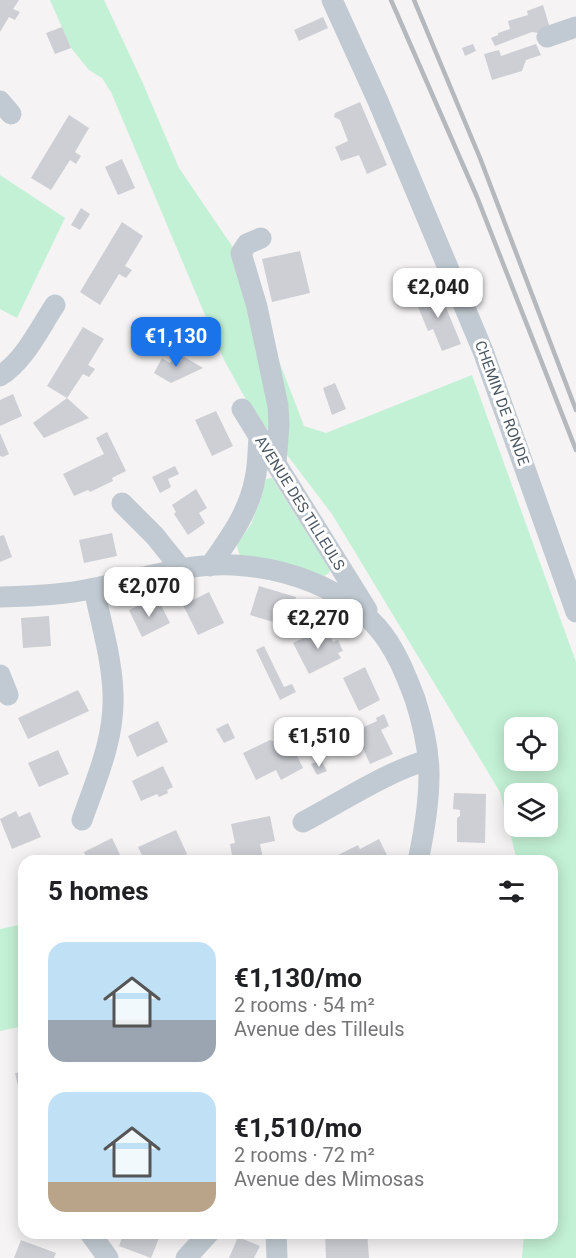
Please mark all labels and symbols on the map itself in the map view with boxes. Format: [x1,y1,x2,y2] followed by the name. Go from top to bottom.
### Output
[389,268,487,319] pin: €2,040
[127,317,225,368] pin: €1,130
[471,338,533,468] street label: CHEMIN DE RONDE
[251,432,349,574] street label: AVENUE DES TILLEULS
[100,567,198,618] pin: €2,070
[269,599,367,650] pin: €2,270
[270,717,368,768] pin: €1,510

